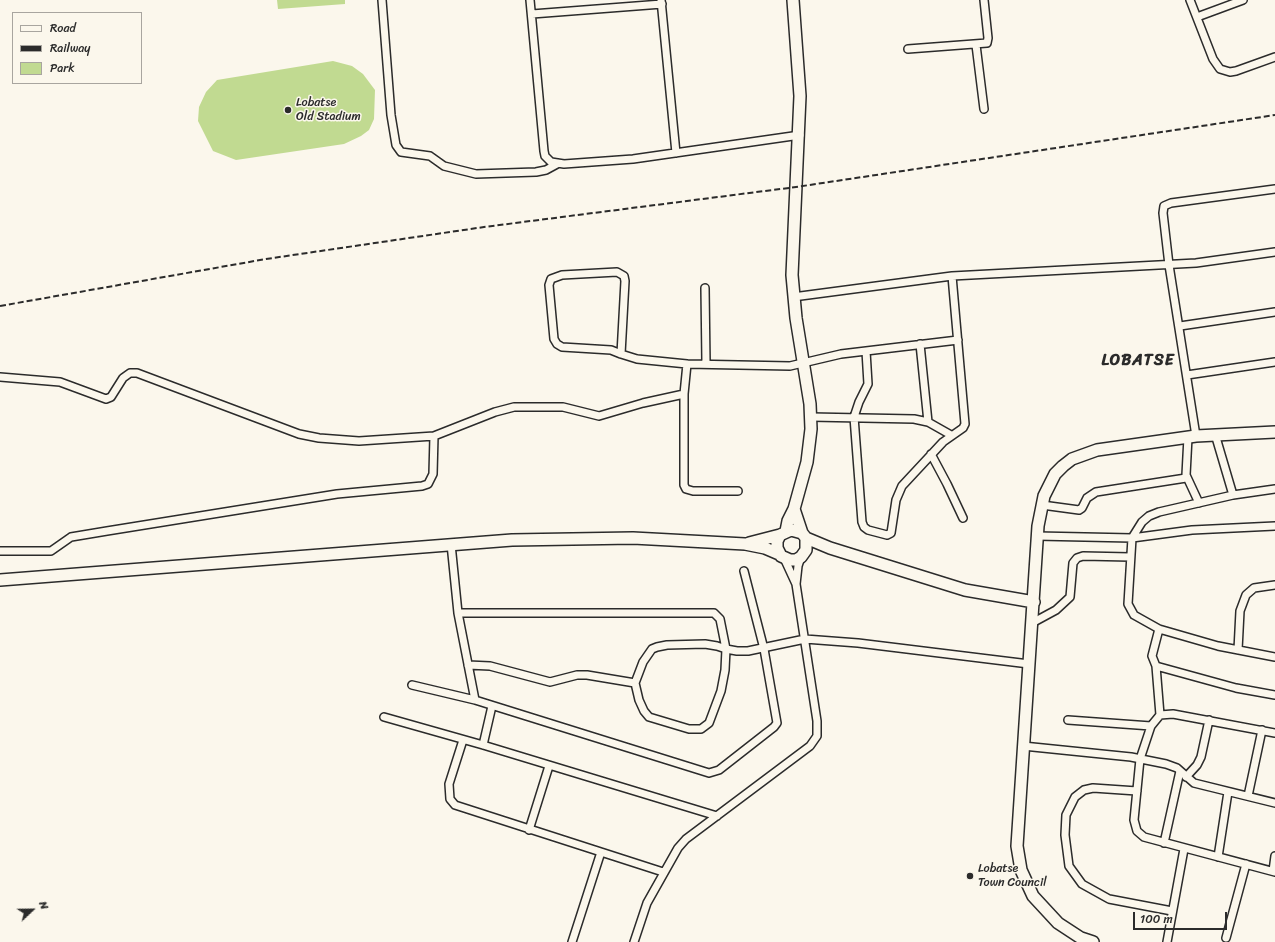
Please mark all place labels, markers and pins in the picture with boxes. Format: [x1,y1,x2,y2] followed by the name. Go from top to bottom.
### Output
[296,96,361,124] place label: Lobatse Old Stadium
[283,105,293,115] marker: Lobatse Old Stadium
[978,862,1047,890] place label: Lobatse Town Council
[965,871,975,881] marker: Lobatse Town Council

